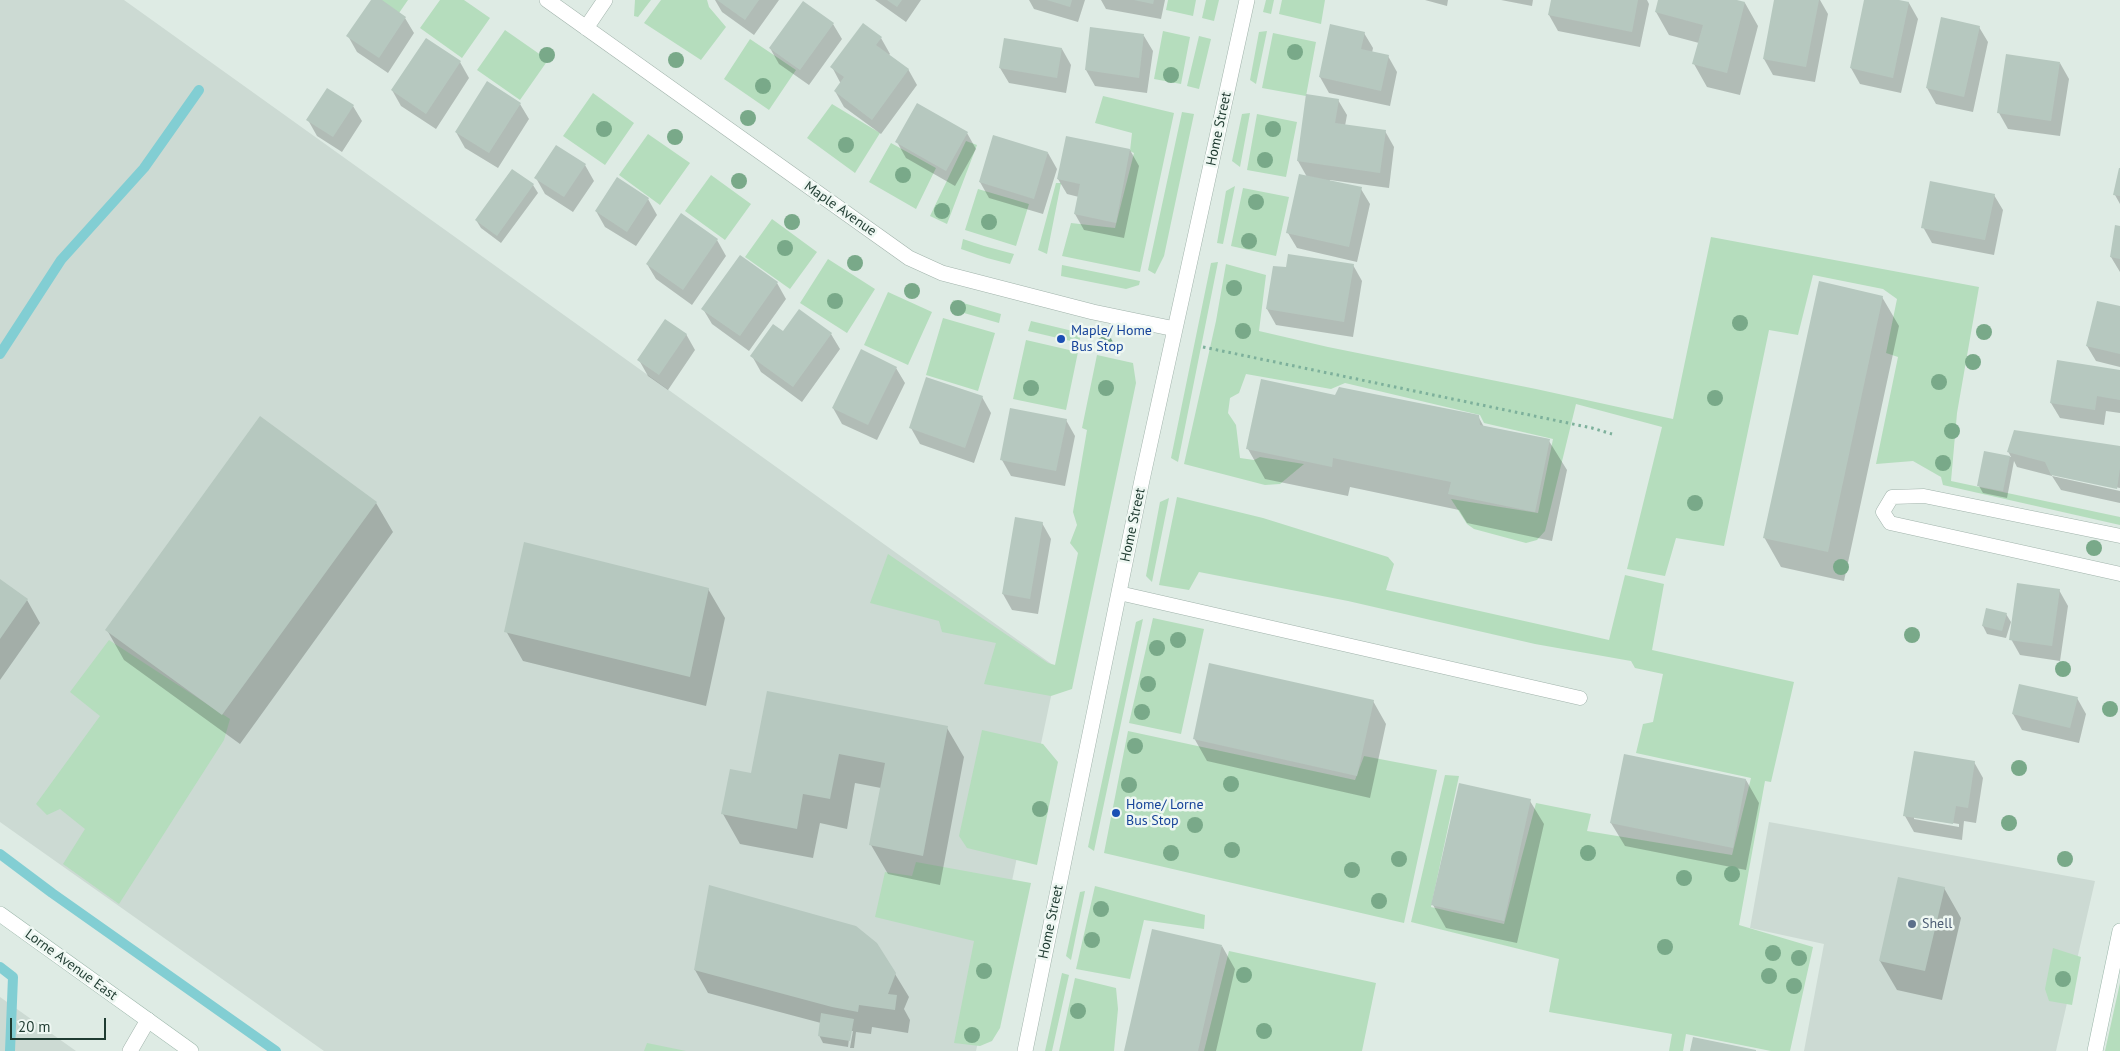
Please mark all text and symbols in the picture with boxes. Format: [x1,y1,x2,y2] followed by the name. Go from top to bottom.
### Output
[1203,91,1235,167] street label: Home Street
[801,178,879,240] street label: Maple Avenue
[1071,323,1152,356] place label: Maple/ Home Bus Stop
[1055,333,1067,345] marker: Maple/ Home Bus Stop
[1117,487,1149,563] street label: Home Street
[1126,797,1204,830] place label: Home/ Lorne Bus Stop
[1110,807,1122,819] marker: Home/ Lorne Bus Stop
[1035,884,1067,960] street label: Home Street
[1922,916,1952,932] place label: Shell
[1906,918,1918,930] marker: Shell
[22,926,120,1004] street label: Lorne Avenue East
[12,1008,109,1040] scale bar
[18,1017,51,1036] text: 20 m

